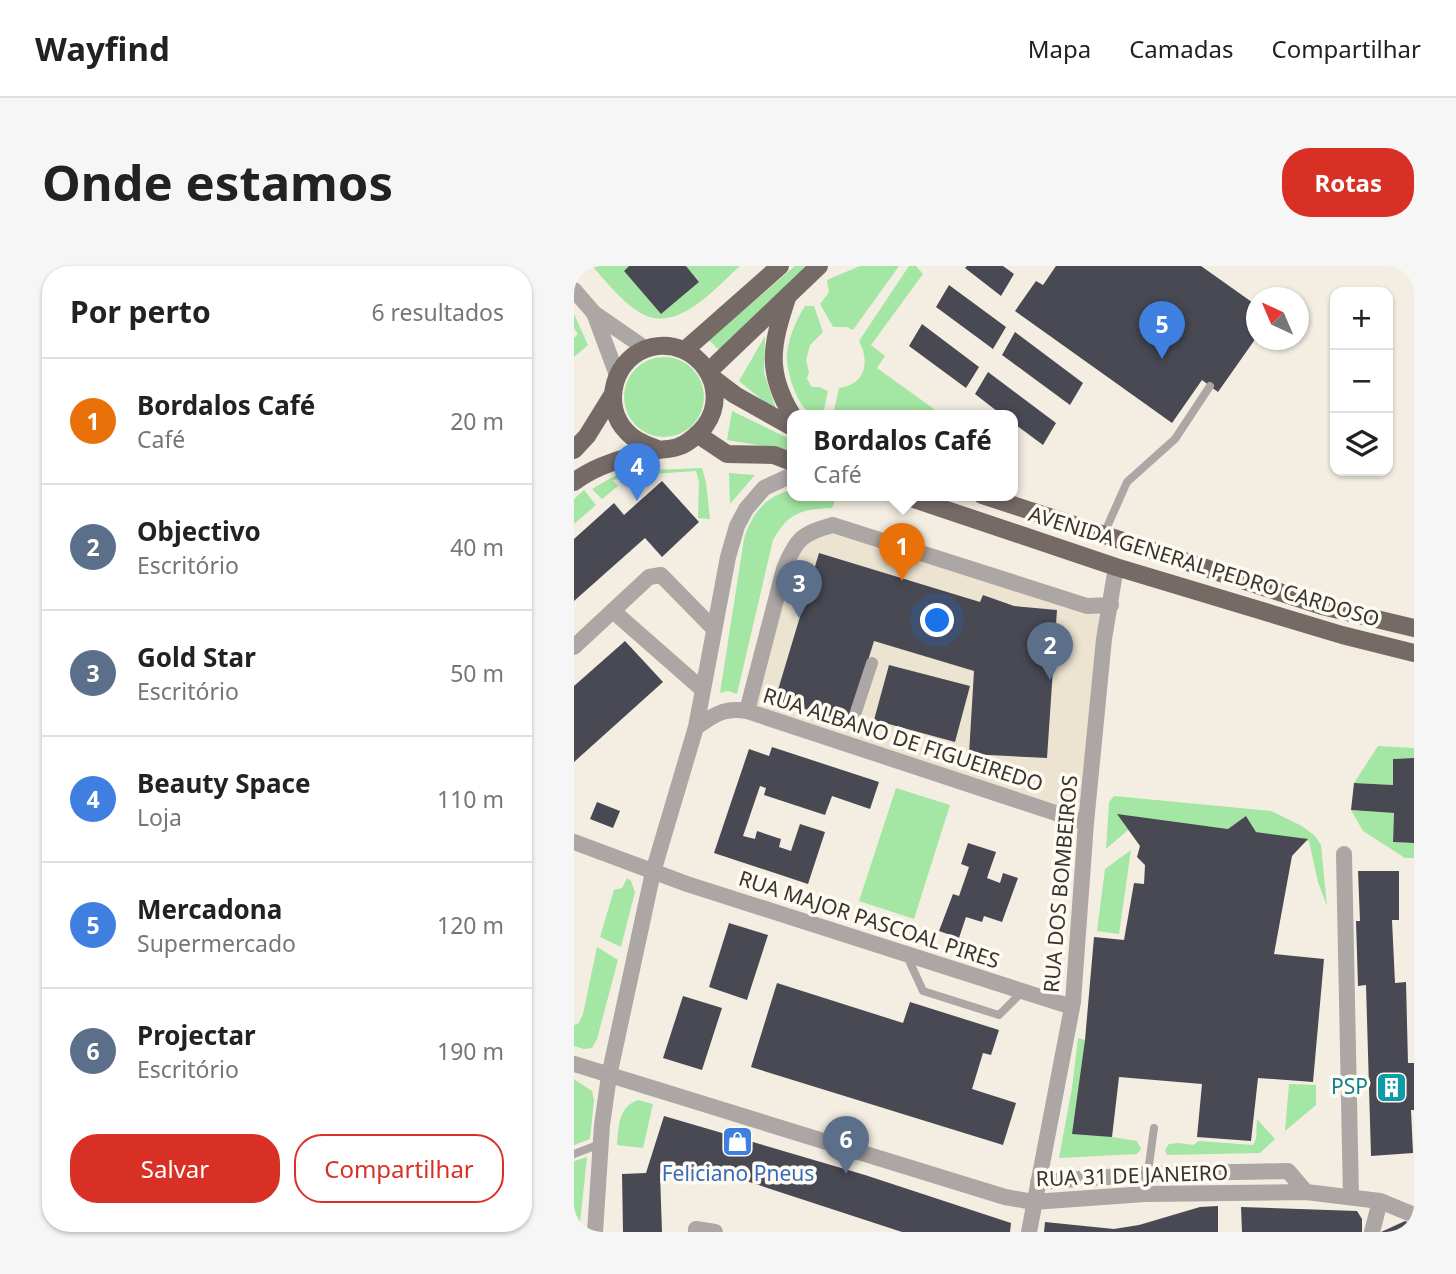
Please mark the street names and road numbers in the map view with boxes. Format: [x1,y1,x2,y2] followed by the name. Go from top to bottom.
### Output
[1026,499,1383,633] street label: AVENIDA GENERAL PEDRO CARDOSO
[760,680,1047,798] street label: RUA ALBANO DE FIGUEIREDO
[1037,774,1083,994] street label: RUA DOS BOMBEIROS
[735,864,1003,974] street label: RUA MAJOR PASCOAL PIRES
[1035,1158,1229,1192] street label: RUA 31 DE JANEIRO

